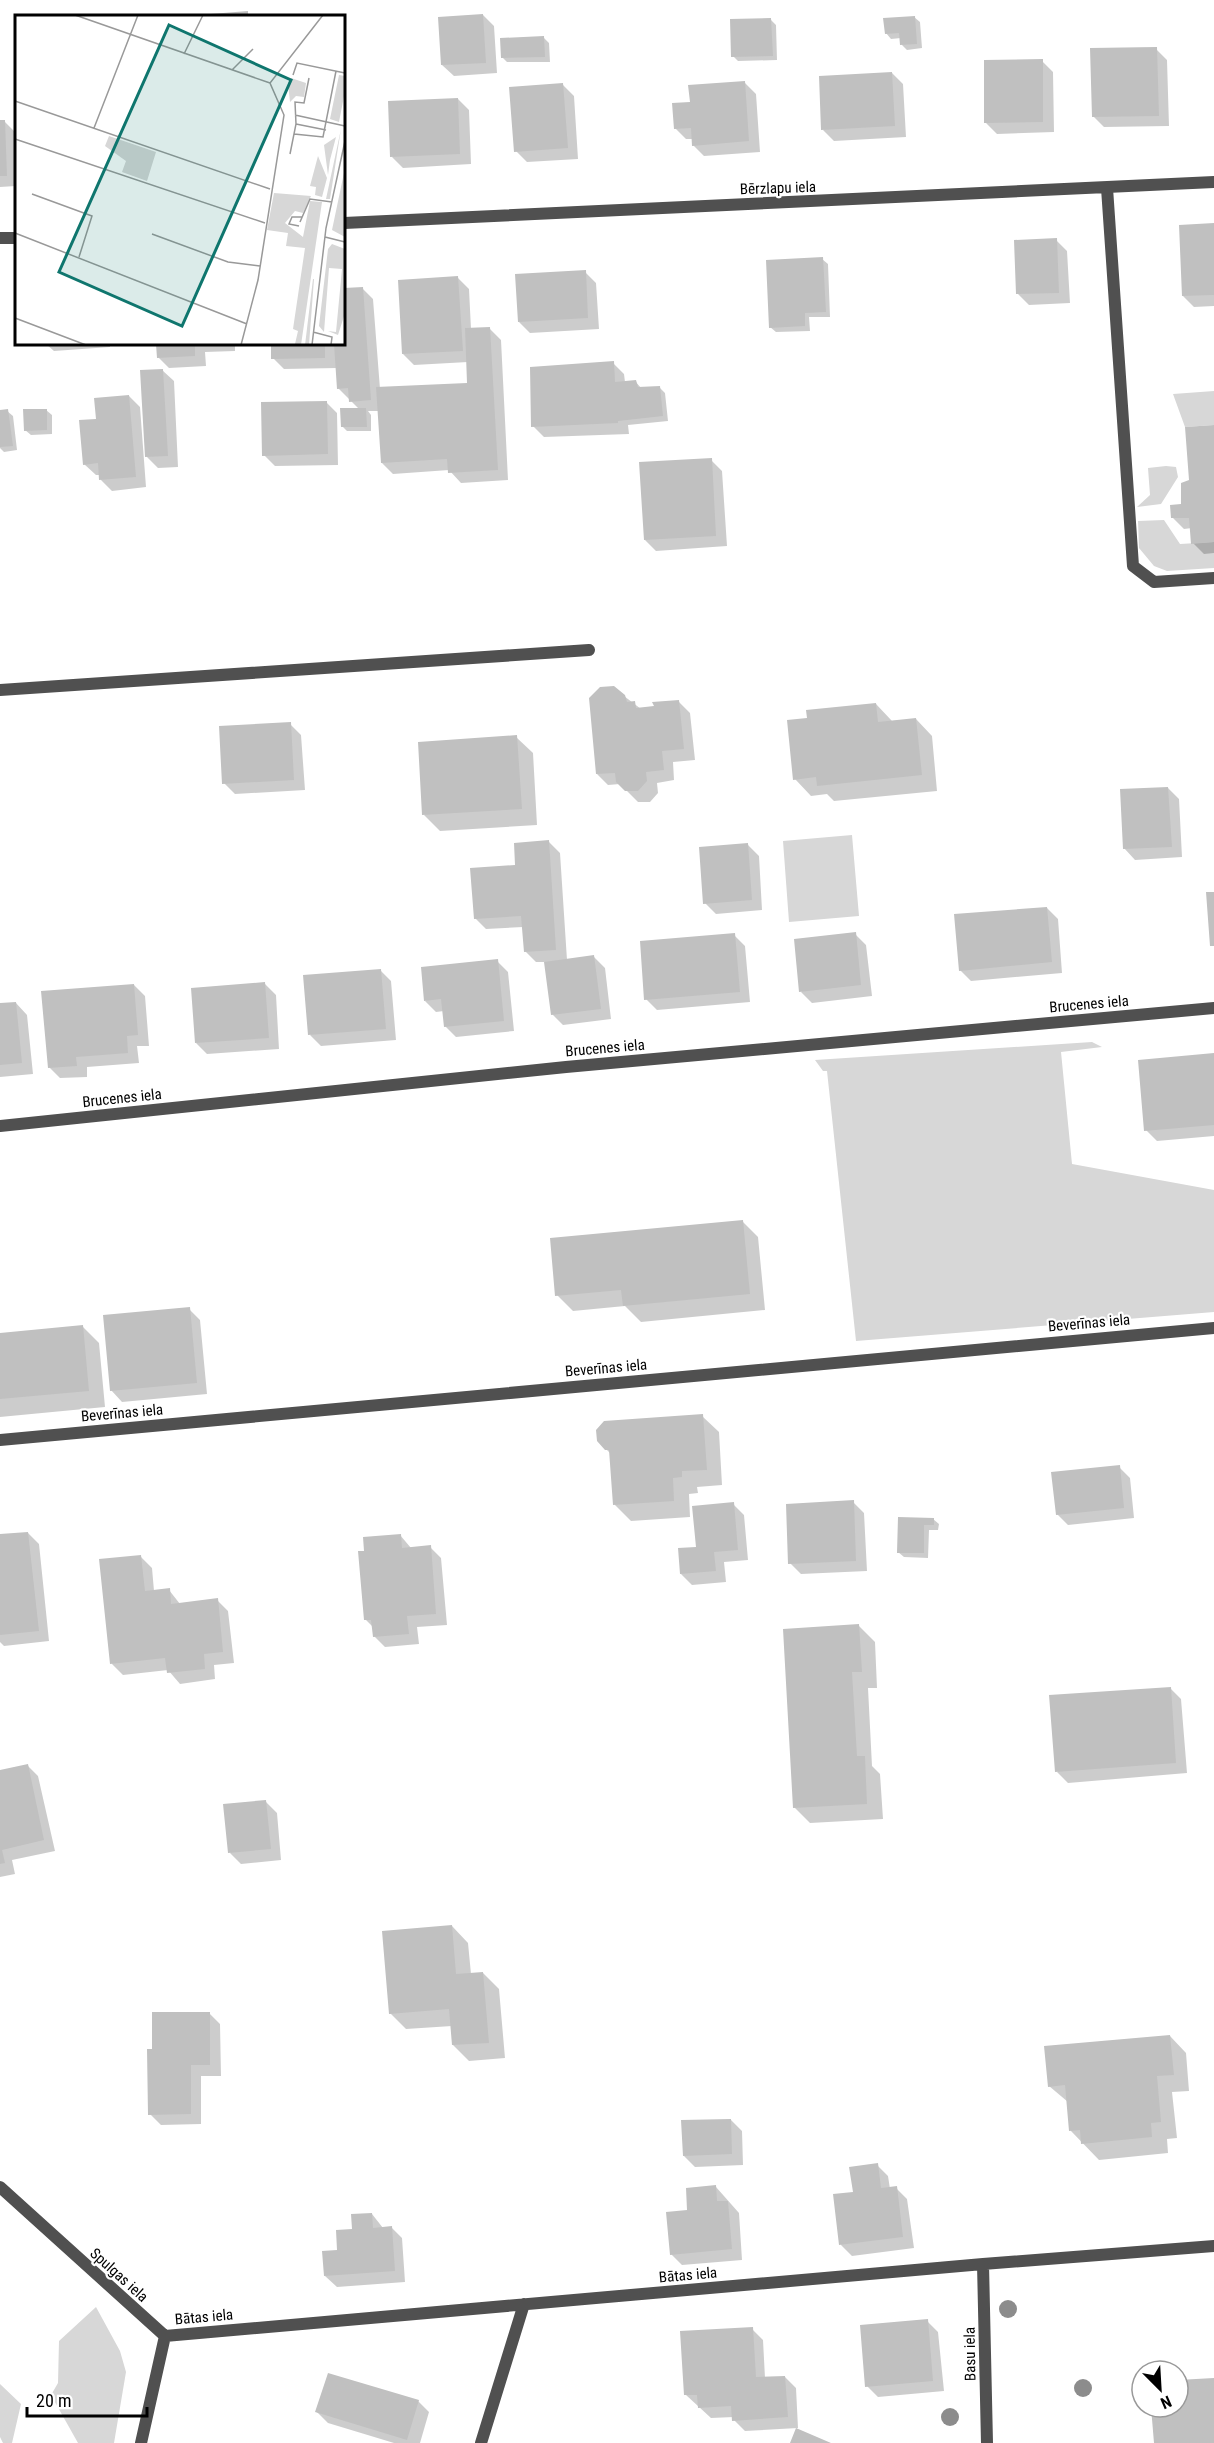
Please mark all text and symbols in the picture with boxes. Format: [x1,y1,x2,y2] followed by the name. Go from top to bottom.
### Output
[15,15,345,345] inset map
[740,178,816,198] street label: Bērzlapu iela
[1049,992,1129,1016] street label: Brucenes iela
[565,1036,645,1060] street label: Brucenes iela
[81,1085,163,1111] street label: Brucenes iela
[1047,1310,1131,1336] street label: Beverīnas iela
[564,1355,648,1381] street label: Beverīnas iela
[80,1400,164,1426] street label: Beverīnas iela
[86,2244,152,2306] street label: Spulgas iela
[658,2263,718,2287] street label: Bātas iela
[174,2305,234,2329] street label: Bātas iela
[961,2327,979,2381] street label: Basu iela
[1130,2359,1190,2419] north arrow
[27,2380,147,2418] scale bar
[36,2390,71,2411] text: 20 m
[1158,2392,1174,2413] text: N

